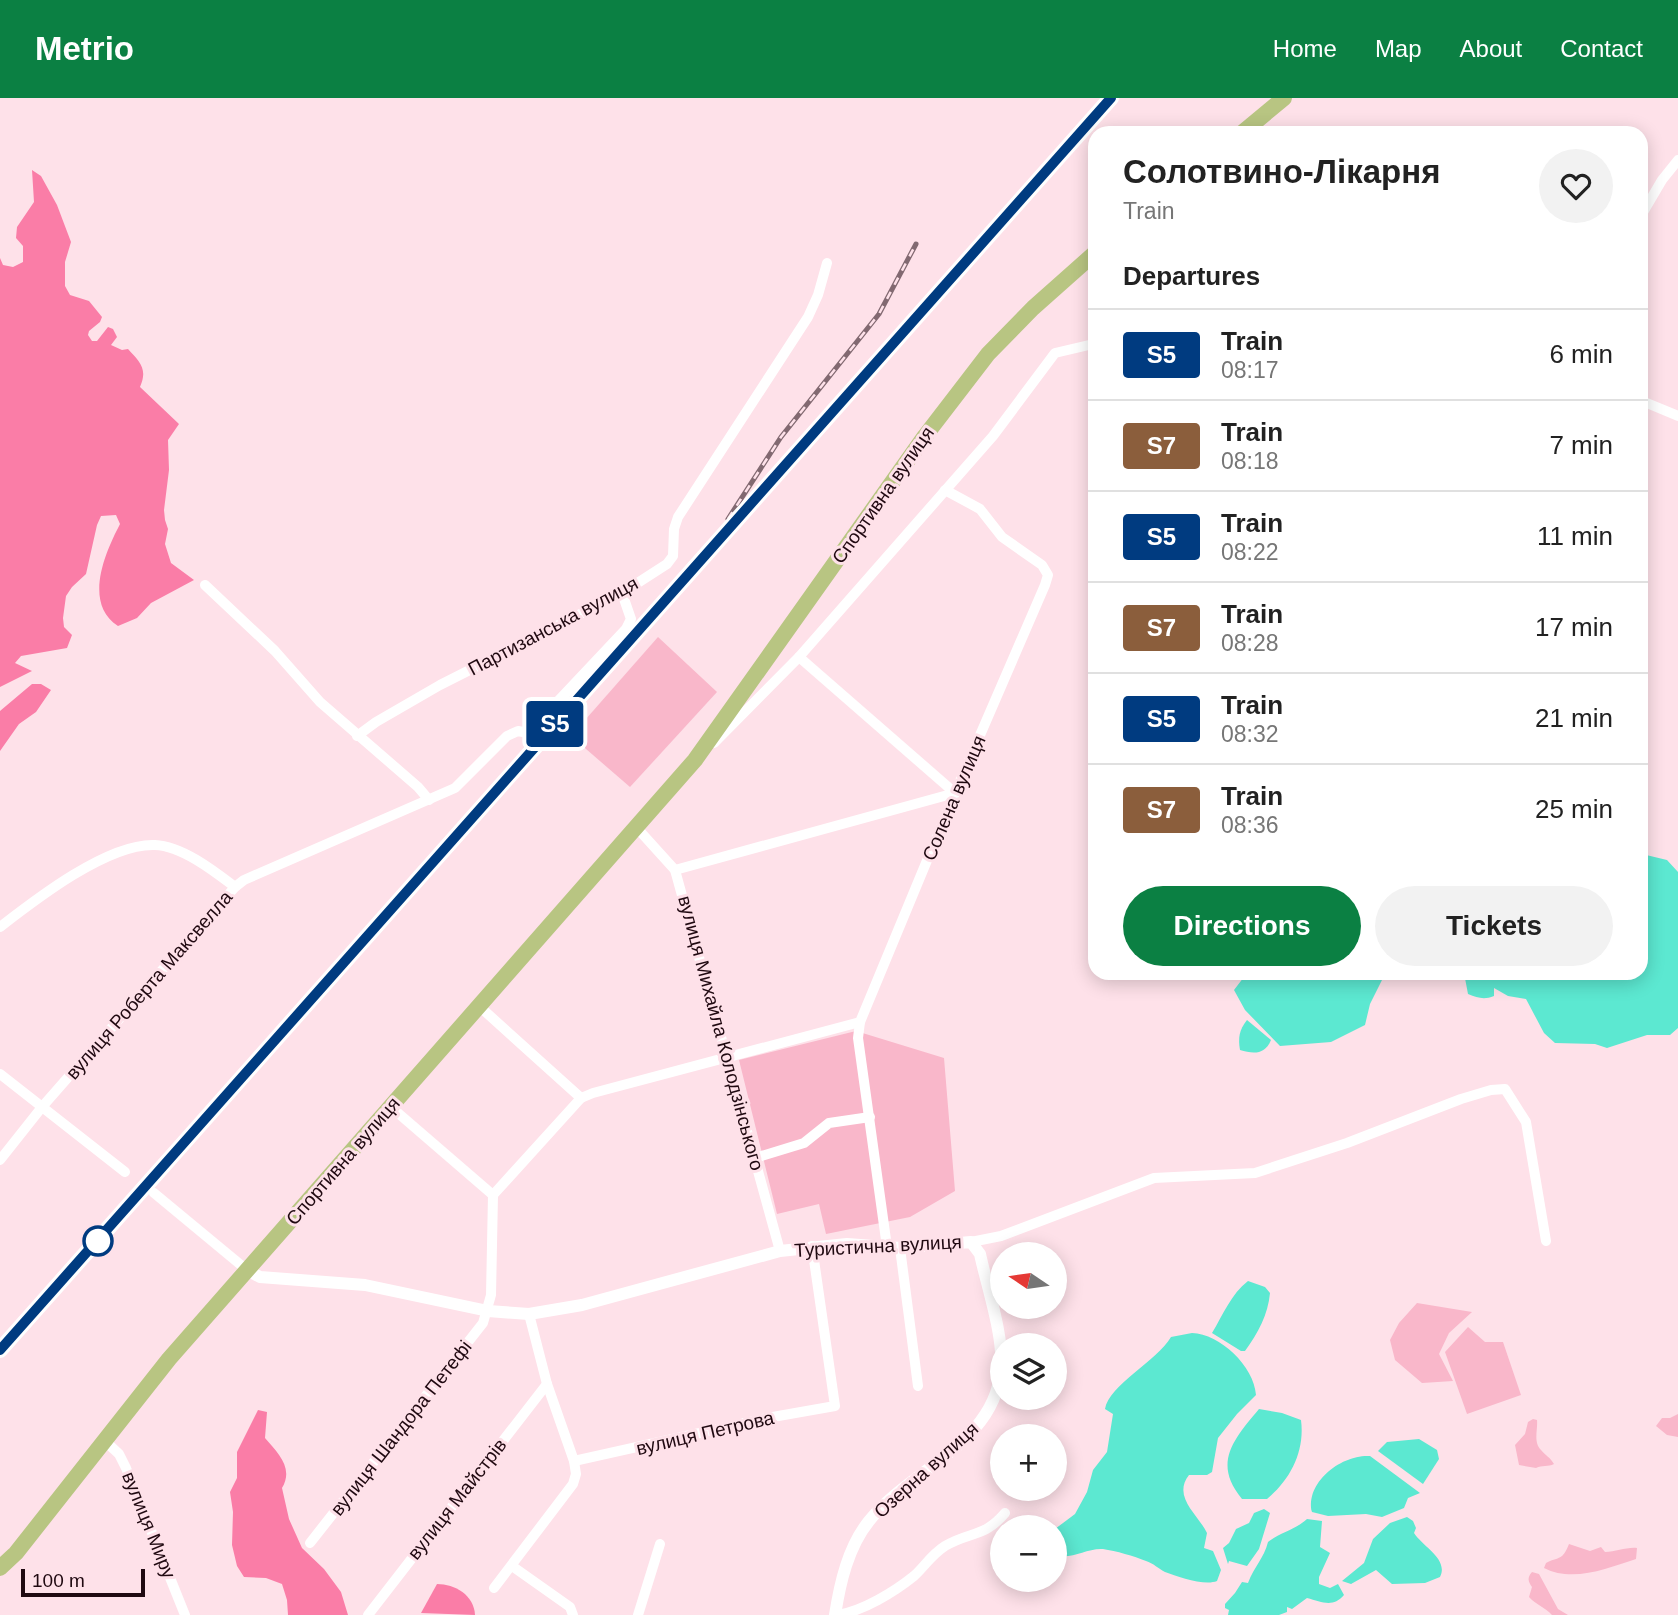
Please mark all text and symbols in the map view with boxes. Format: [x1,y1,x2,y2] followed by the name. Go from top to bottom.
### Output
[35,30,134,67] text: Metrio
[1273,35,1337,62] text: Home
[1375,35,1422,62] text: Map
[1460,35,1522,62] text: About
[1560,35,1643,62] text: Contact
[1539,149,1613,223] button: heart
[1123,153,1440,190] text: Солотвино-Лікарня
[1123,198,1175,224] text: Train
[1123,261,1260,291] text: Departures
[1221,326,1283,356] text: Train
[1549,339,1613,369] text: 6 min
[1147,341,1176,368] text: S5
[1221,357,1279,383] text: 08:17
[1221,417,1283,447] text: Train
[828,423,938,567] street label: Спортивна вулиця
[1549,430,1613,460] text: 7 min
[1147,432,1176,459] text: S7
[1221,448,1279,474] text: 08:18
[1221,508,1283,538] text: Train
[1537,521,1613,551] text: 11 min
[1147,523,1176,550] text: S5
[1221,539,1279,565] text: 08:22
[465,572,641,680] street label: Партизанська вулиця
[1221,599,1283,629] text: Train
[1535,612,1613,642] text: 17 min
[1147,614,1176,641] text: S7
[1221,630,1279,656] text: 08:28
[1221,690,1283,720] text: Train
[524,701,586,747] line badge: S5
[1535,703,1613,733] text: 21 min
[1147,705,1176,732] text: S5
[540,710,570,737] text: S5
[1221,721,1279,747] text: 08:32
[918,732,990,864] street label: Солена вулиця
[1221,781,1283,811] text: Train
[1535,794,1613,824] text: 25 min
[1147,796,1176,823] text: S7
[1221,812,1279,838] text: 08:36
[62,886,237,1083] street label: вулиця Роберта Максвелла
[1123,886,1361,966] button: Directions
[1375,886,1613,966] button: Tickets
[674,893,768,1173] street label: вулиця Михайла Колодзінського
[282,1093,404,1229] street label: Спортивна вулиця
[83,1226,113,1256] unlabelled marker
[794,1231,962,1261] street label: Туристична вулиця
[990,1242,1068,1320] north arrow
[990,1242,1067,1592] map controls
[990,1333,1067,1410] button: layers
[326,1336,476,1520] street label: вулиця Шандора Петефі
[634,1407,776,1459] street label: вулиця Петрова
[870,1418,982,1522] street label: Озерна вулиця
[990,1424,1067,1501] button: +
[403,1435,511,1563] street label: вулиця Майстрів
[118,1469,180,1582] street label: вулиця Миру
[990,1515,1067,1592] button: −
[21,1566,145,1598] scale bar
[32,1570,85,1591] text: 100 m

